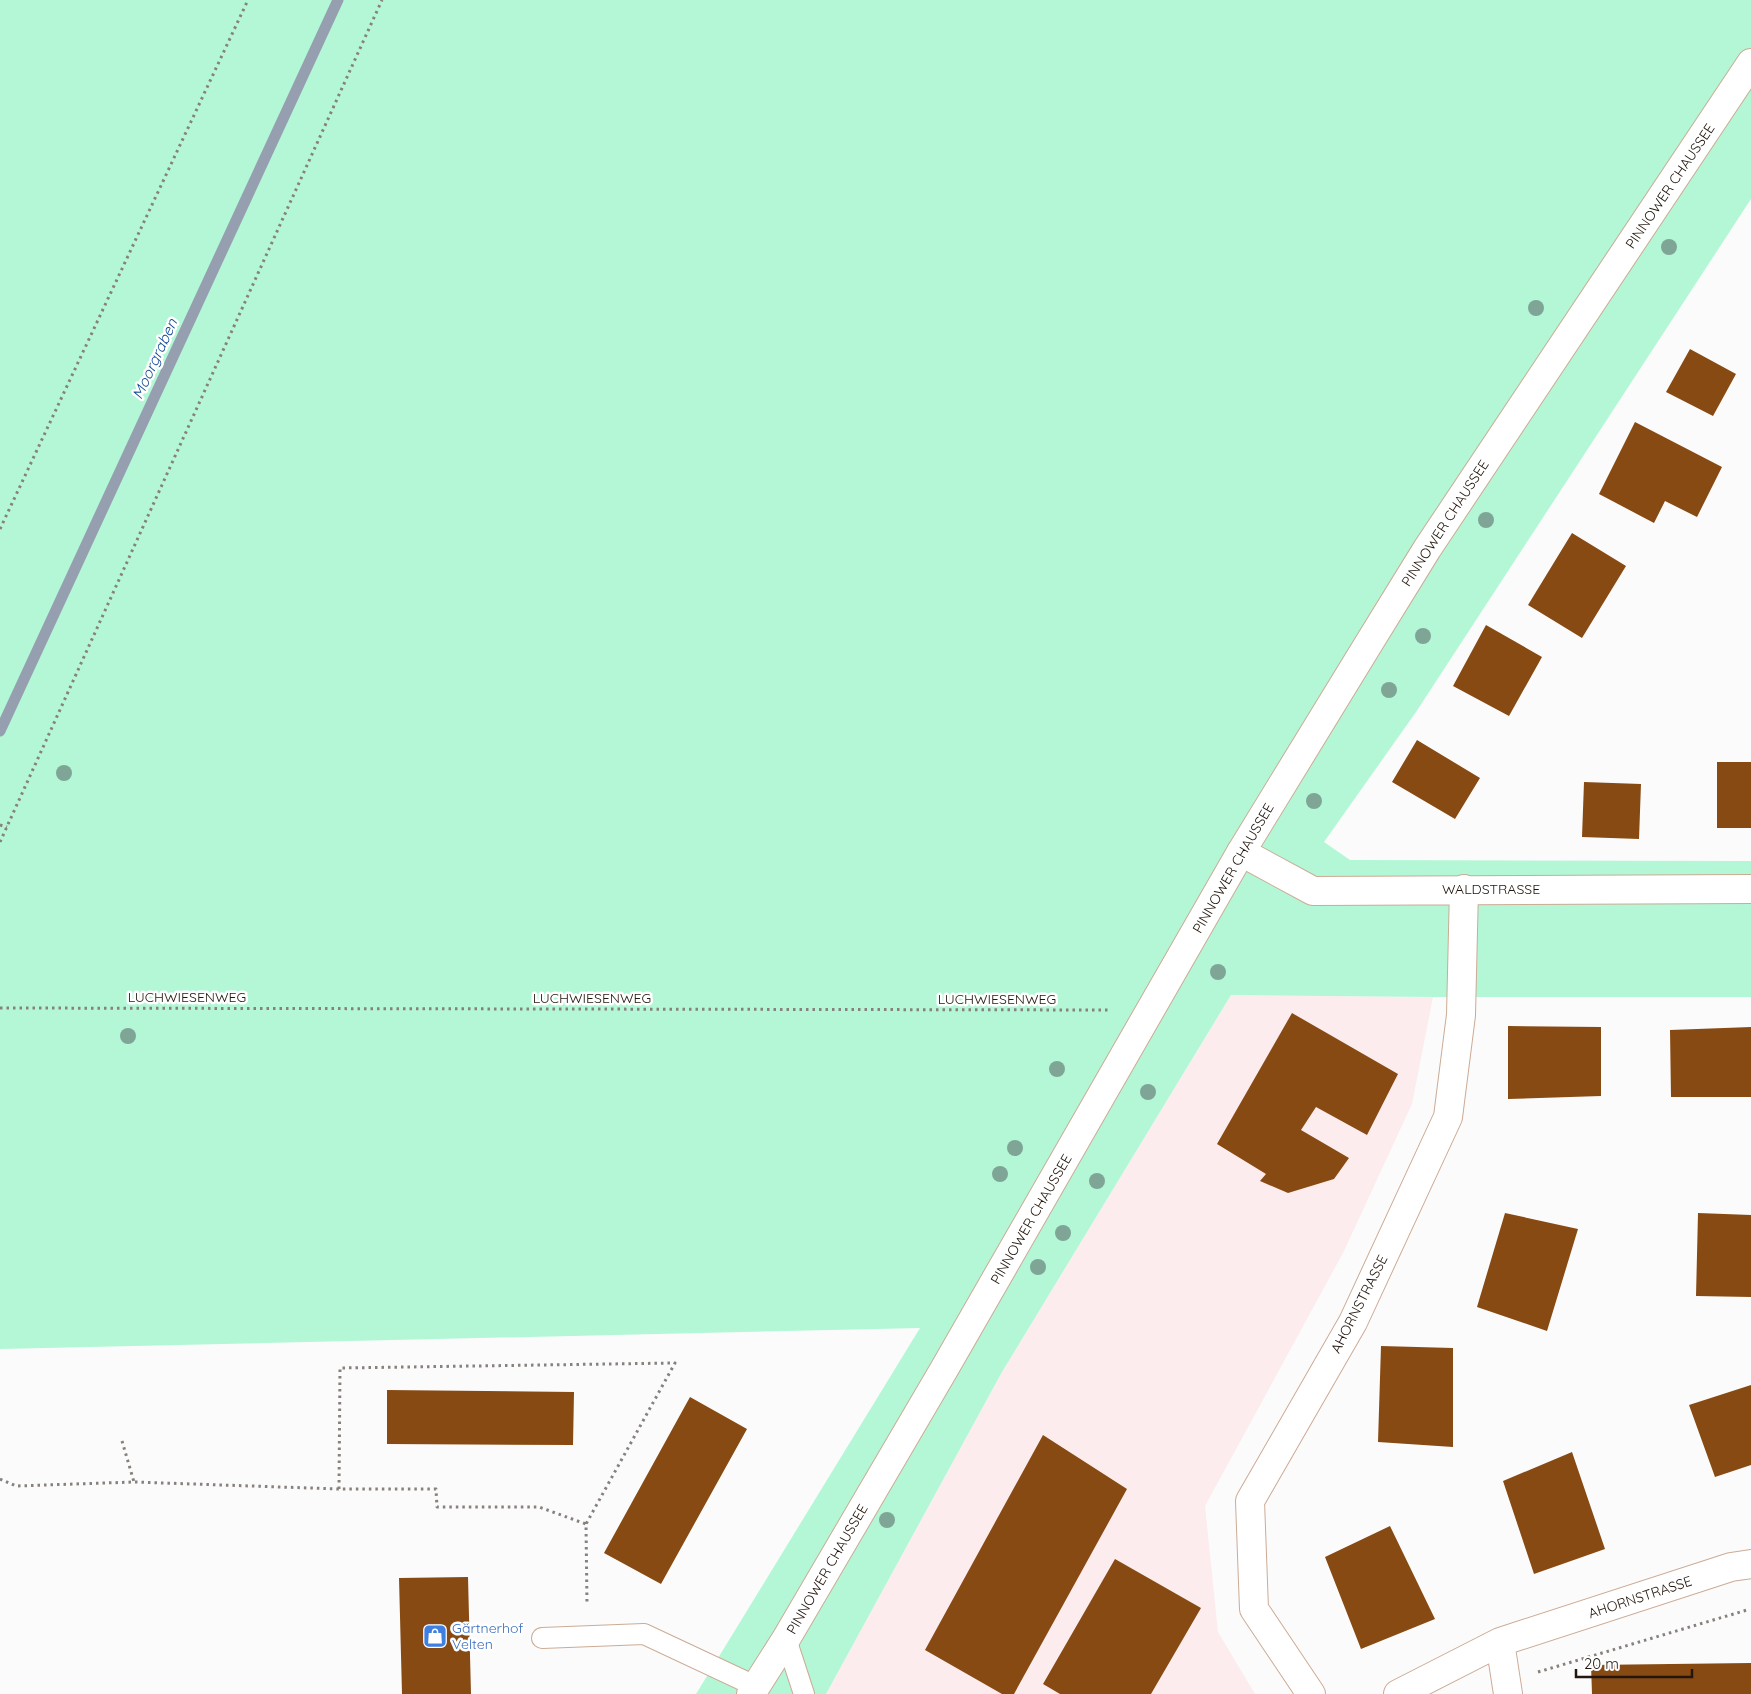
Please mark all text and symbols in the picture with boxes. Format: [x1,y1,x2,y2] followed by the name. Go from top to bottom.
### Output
[1621,120,1719,252] street label: PINNOWER CHAUSSEE
[128,315,182,402] water label: Moorgraben
[1397,456,1493,590] street label: PINNOWER CHAUSSEE
[1188,800,1278,936] street label: PINNOWER CHAUSSEE
[1442,880,1540,898] street label: WALDSTRASSE
[128,988,246,1006] street label: LUCHWIESENWEG
[533,989,651,1007] street label: LUCHWIESENWEG
[938,990,1056,1008] street label: LUCHWIESENWEG
[986,1151,1076,1287] street label: PINNOWER CHAUSSEE
[1326,1252,1392,1356] street label: AHORNSTRASSE
[782,1501,872,1637] street label: PINNOWER CHAUSSEE
[1586,1572,1694,1622] street label: AHORNSTRASSE
[452,1619,523,1653] place label: Gärtnerhof Velten
[422,1623,448,1649] shop icon: Gärtnerhof Velten
[1576,1646,1692,1678] scale bar
[1584,1654,1619,1673] text: 20 m

